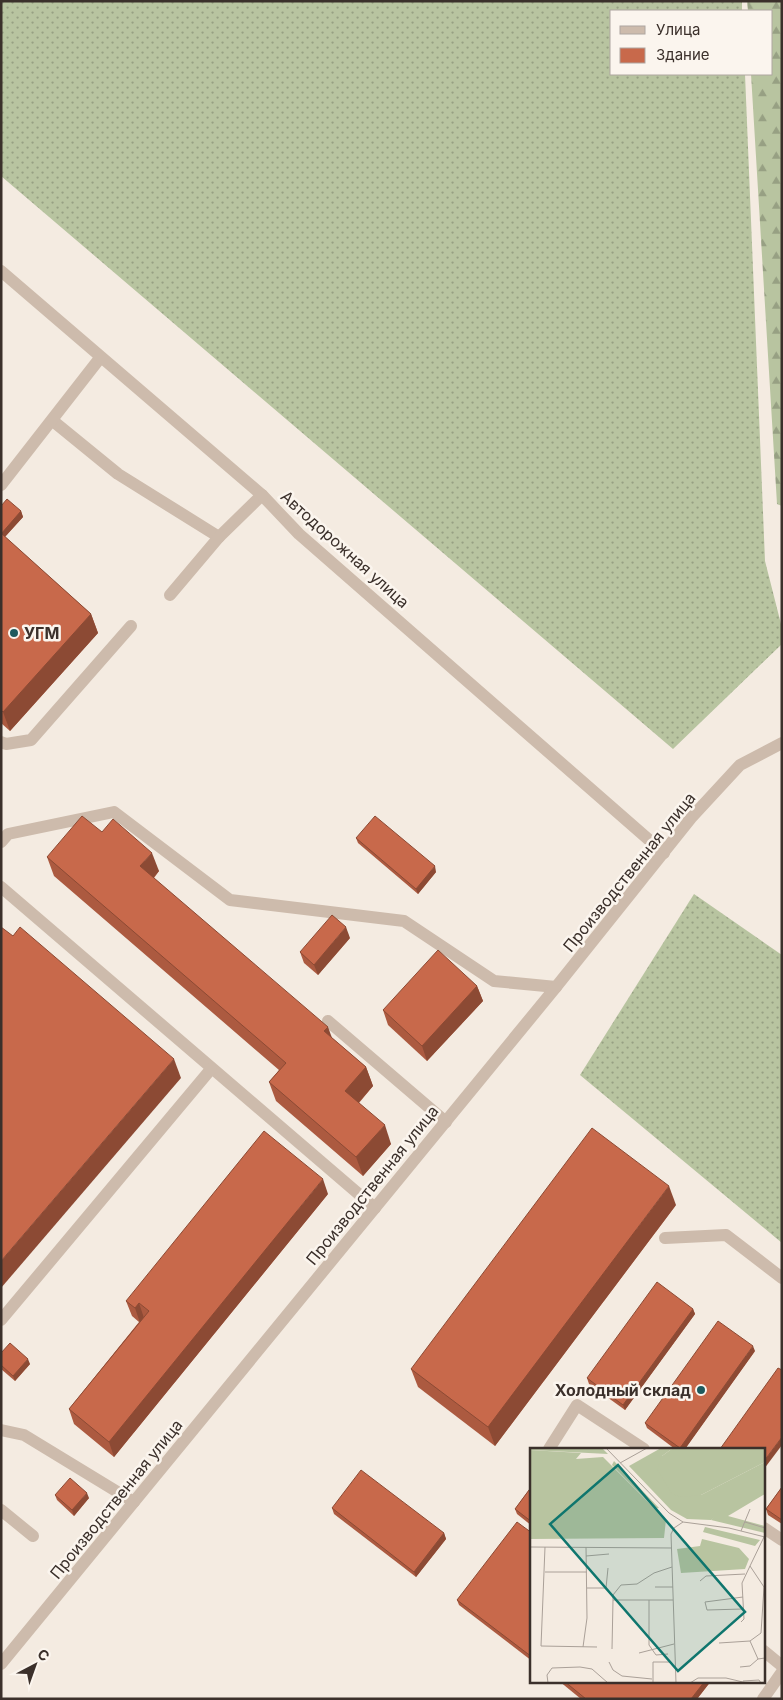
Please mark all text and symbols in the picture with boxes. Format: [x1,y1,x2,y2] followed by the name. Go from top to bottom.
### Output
[610,10,773,75] legend
[656,20,700,39] text: Улица
[656,45,710,64] text: Здание
[277,486,413,612] street label: Автодорожная улица
[24,623,59,643] place label: УГМ
[8,627,20,639] marker: УГМ
[559,788,699,956] street label: Производственная улица
[302,1101,442,1269] street label: Производственная улица
[555,1380,691,1400] place label: Холодный склад
[695,1384,707,1396] marker: Холодный склад
[46,1415,186,1583] street label: Производственная улица
[530,1448,766,1682] inset map
[10,1640,60,1690] north arrow
[34,1645,53,1665] text: С

